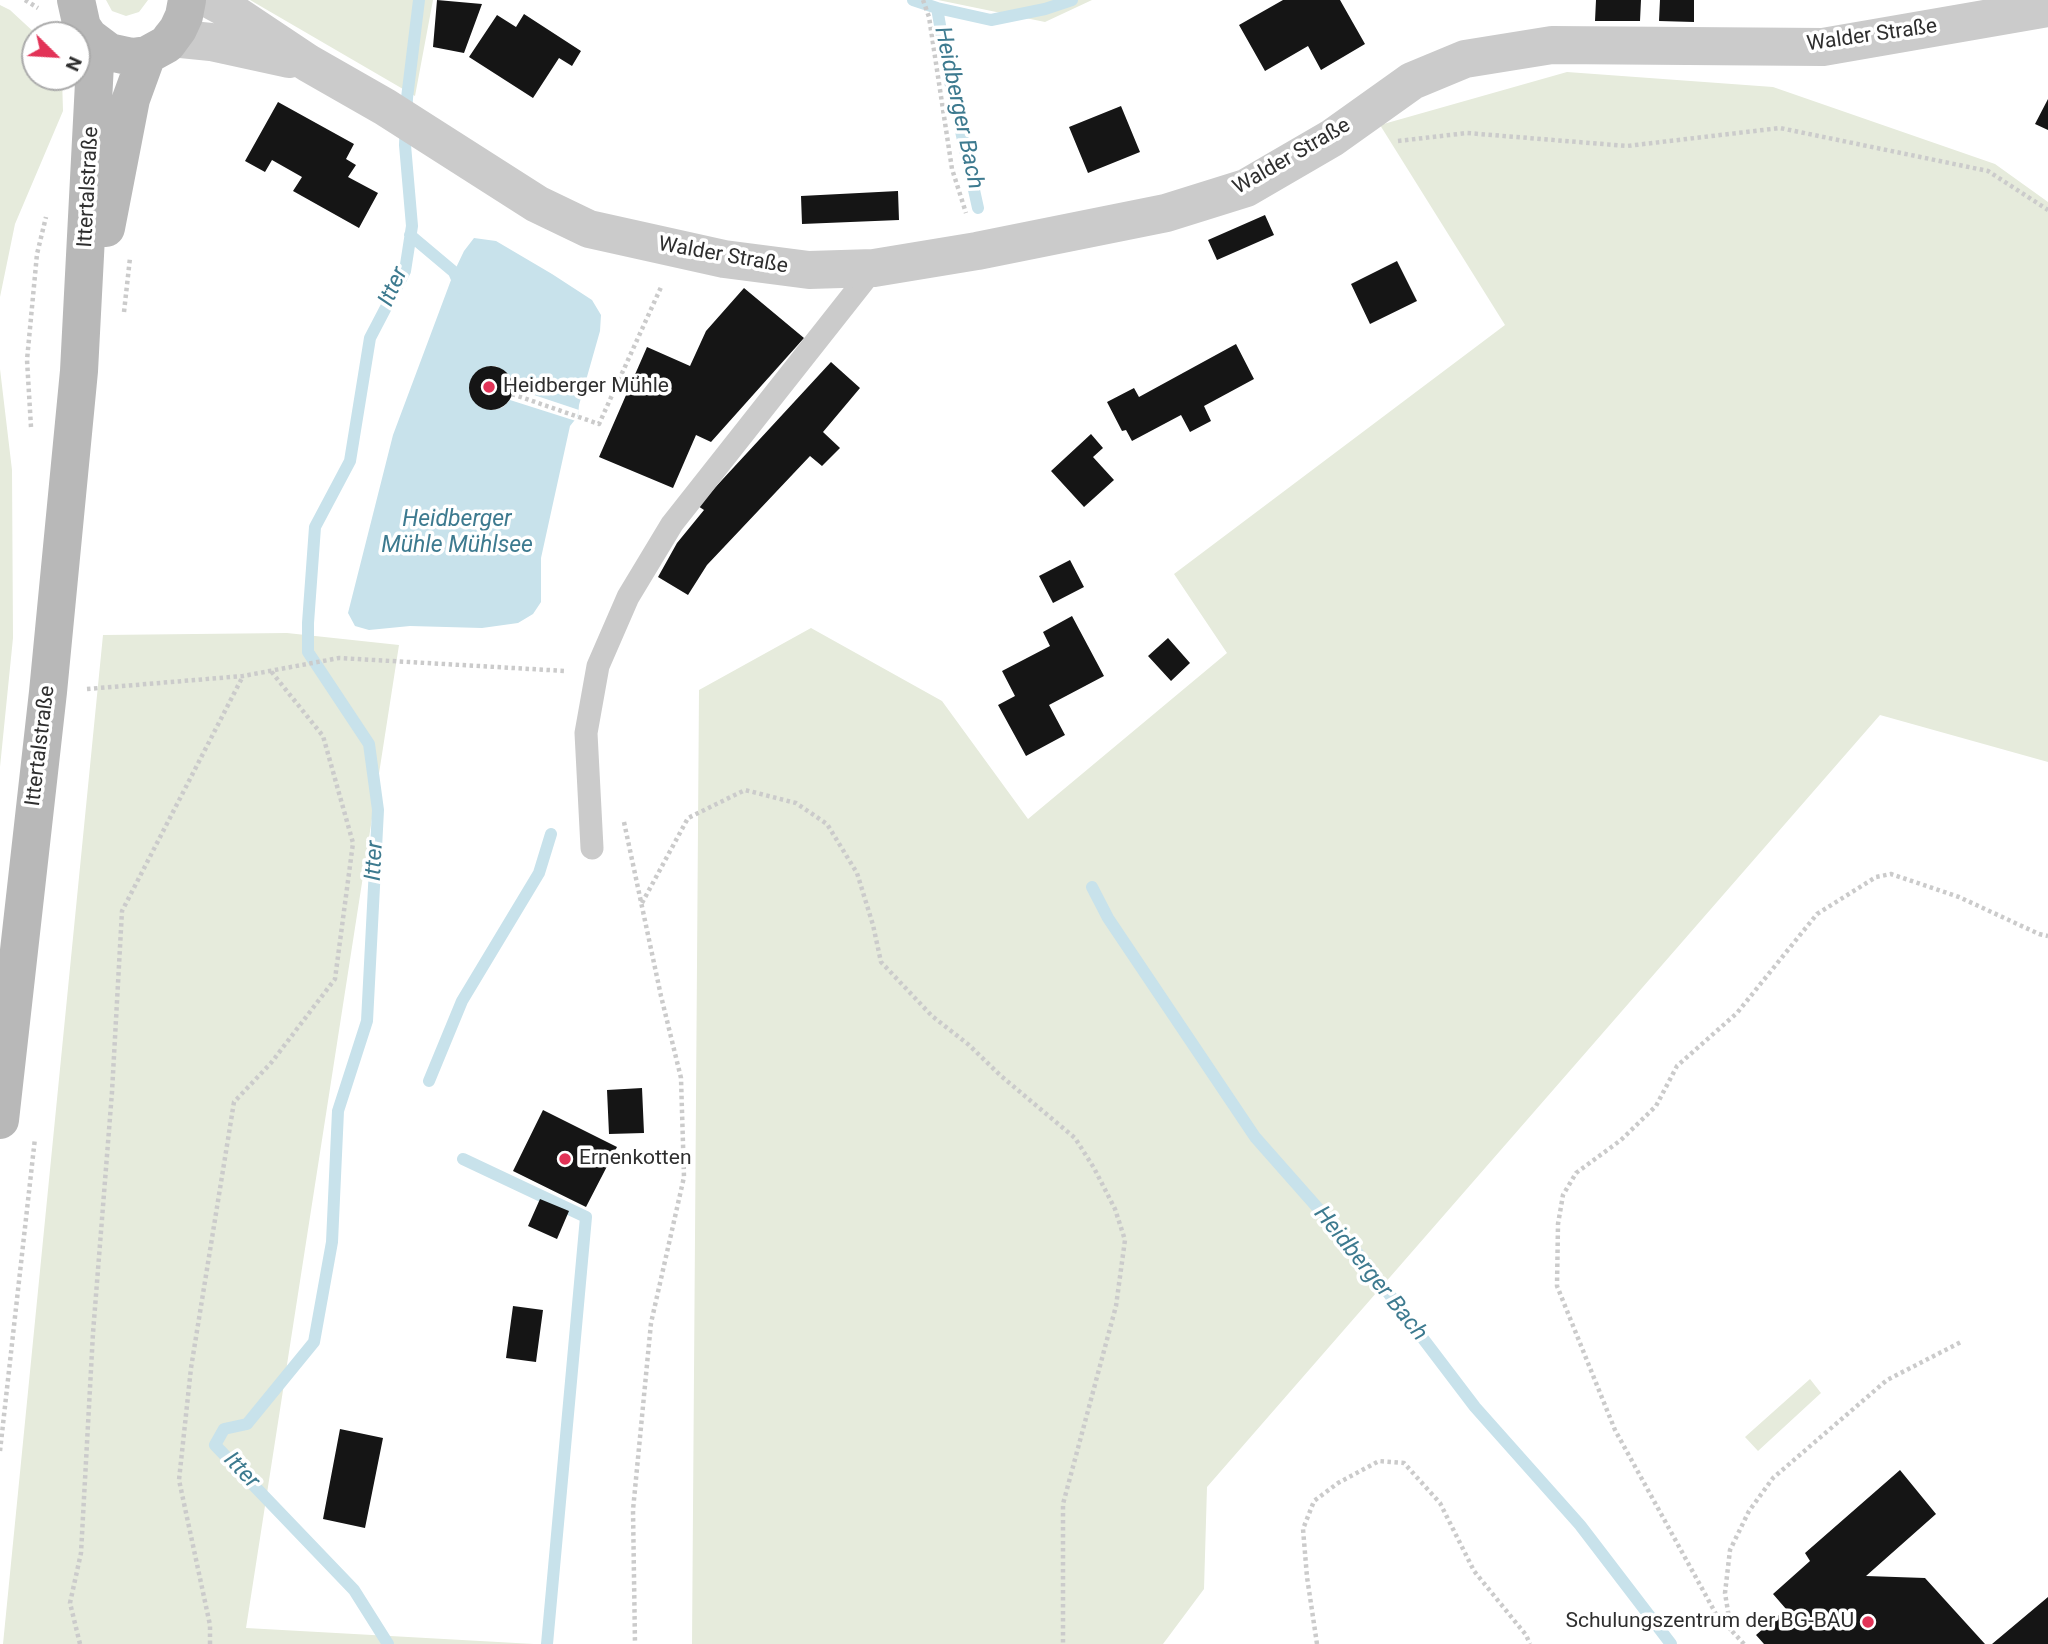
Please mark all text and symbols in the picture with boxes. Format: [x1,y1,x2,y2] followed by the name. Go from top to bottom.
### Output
[1805,14,1939,58] street label: Walder Straße
[21,21,91,91] north arrow
[927,24,989,192] water label: Heidberger Bach
[61,53,87,75] text: N
[1229,113,1355,201] street label: Walder Straße
[73,126,105,248] street label: Ittertalstraße
[656,232,790,280] street label: Walder Straße
[373,263,415,311] water label: Itter
[503,374,669,400] place label: Heidberger Mühle
[481,379,497,395] marker: Heidberger Mühle
[381,506,533,560] water label: Heidberger Mühle Mühlsee
[21,684,61,808] street label: Ittertalstraße
[360,840,390,882] water label: Itter
[579,1146,691,1172] place label: Ernenkotten
[557,1151,573,1167] marker: Ernenkotten
[1307,1201,1433,1347] water label: Heidberger Bach
[217,1447,265,1495] water label: Itter
[1566,1609,1854,1635] place label: Schulungszentrum der BG-BAU
[1860,1614,1876,1630] marker: Schulungszentrum der BG-BAU

